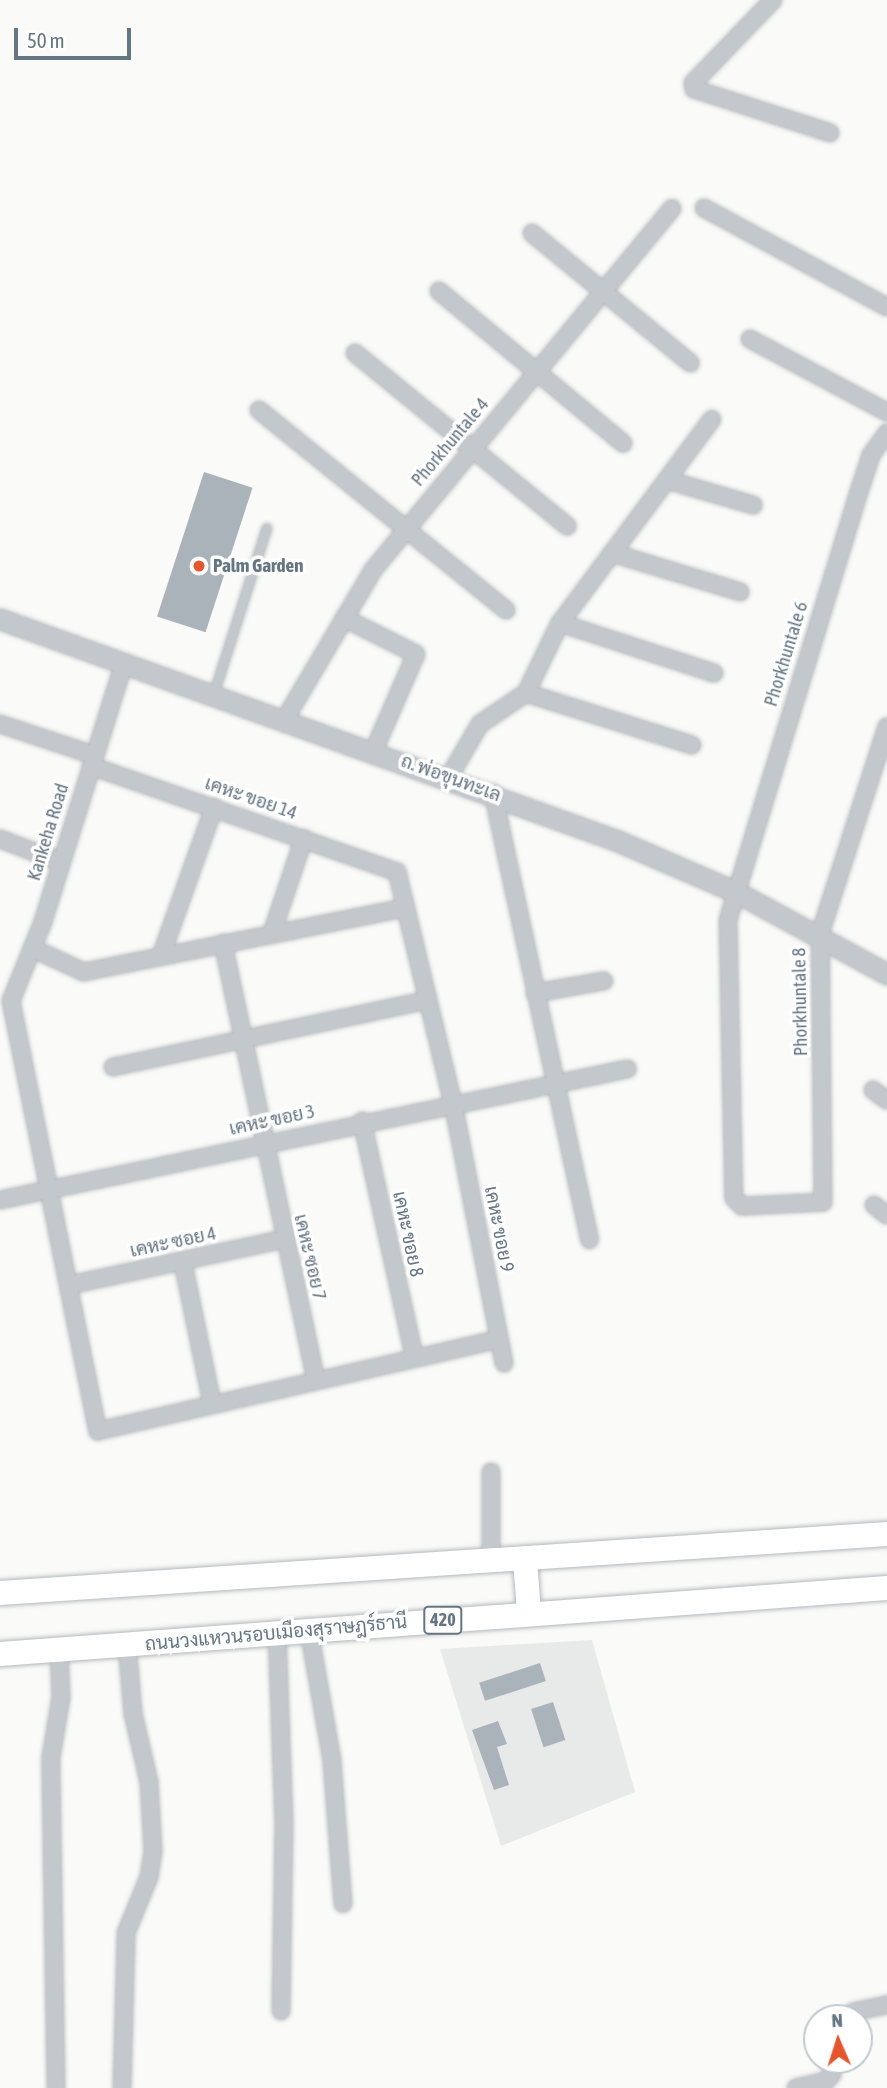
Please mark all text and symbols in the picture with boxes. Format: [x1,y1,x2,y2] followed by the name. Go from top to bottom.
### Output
[18,14,135,58] scale bar
[27,28,65,52] text: 50 m
[406,393,494,491] street label: Phorkhuntale 4
[213,555,303,577] place label: Palm Garden
[191,558,207,574] marker: Palm Garden
[759,599,813,709] street label: Phorkhuntale 6
[398,749,504,807] street label: ถ. พ่อขุนทะเล
[202,772,300,824] street label: เคหะ ขอย 14
[22,781,74,883] street label: Kankeha Road
[788,948,812,1056] street label: Phorkhuntale 8
[227,1100,317,1140] street label: เคหะ ขอย 3
[480,1184,518,1274] street label: เคหะ ขอย 9
[388,1189,428,1279] street label: เคหะ ขอย 8
[289,1212,331,1302] street label: เคหะ ซอย 7
[128,1222,218,1262] street label: เคหะ ซอย 4
[422,1605,464,1634] road number: 420
[144,1610,408,1656] street label: ถนนวงแหวนรอบเมืองสุราษฎร์ธานี
[803,2004,873,2074] north arrow
[831,2009,843,2031] text: N

